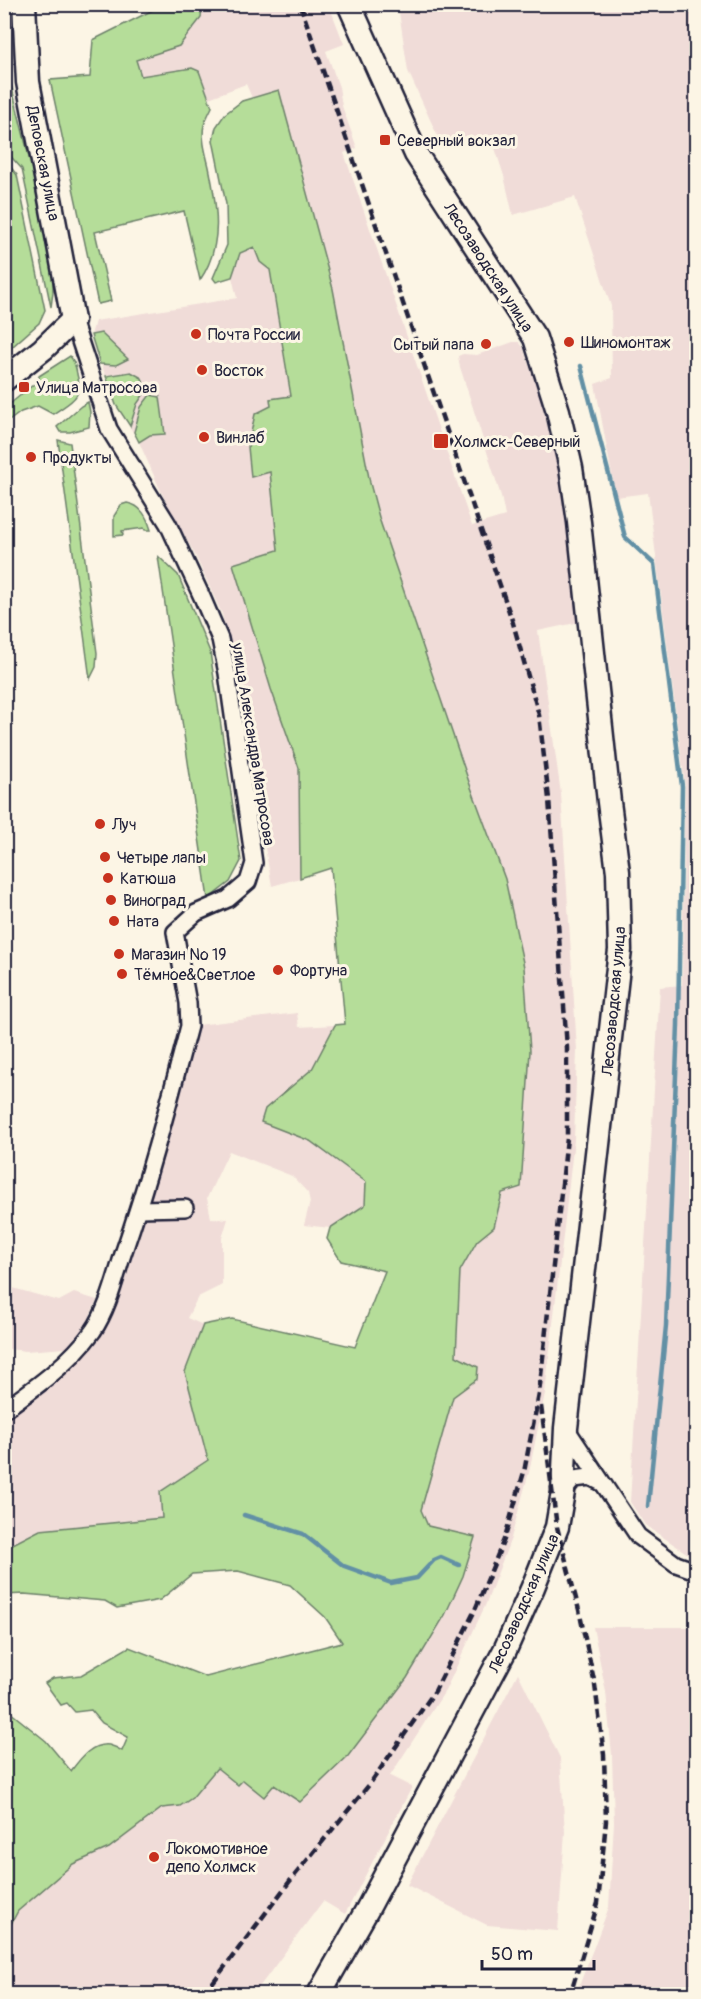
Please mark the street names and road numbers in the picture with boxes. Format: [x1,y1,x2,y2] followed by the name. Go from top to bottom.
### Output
[22,103,64,222] street label: Деповская улица
[438,198,537,336] street label: Лесозаводская улица
[227,640,279,847] street label: улица Александра Матросова
[597,925,630,1078] street label: Лесозаводская улица
[484,1531,564,1677] street label: Лесозаводская улица

